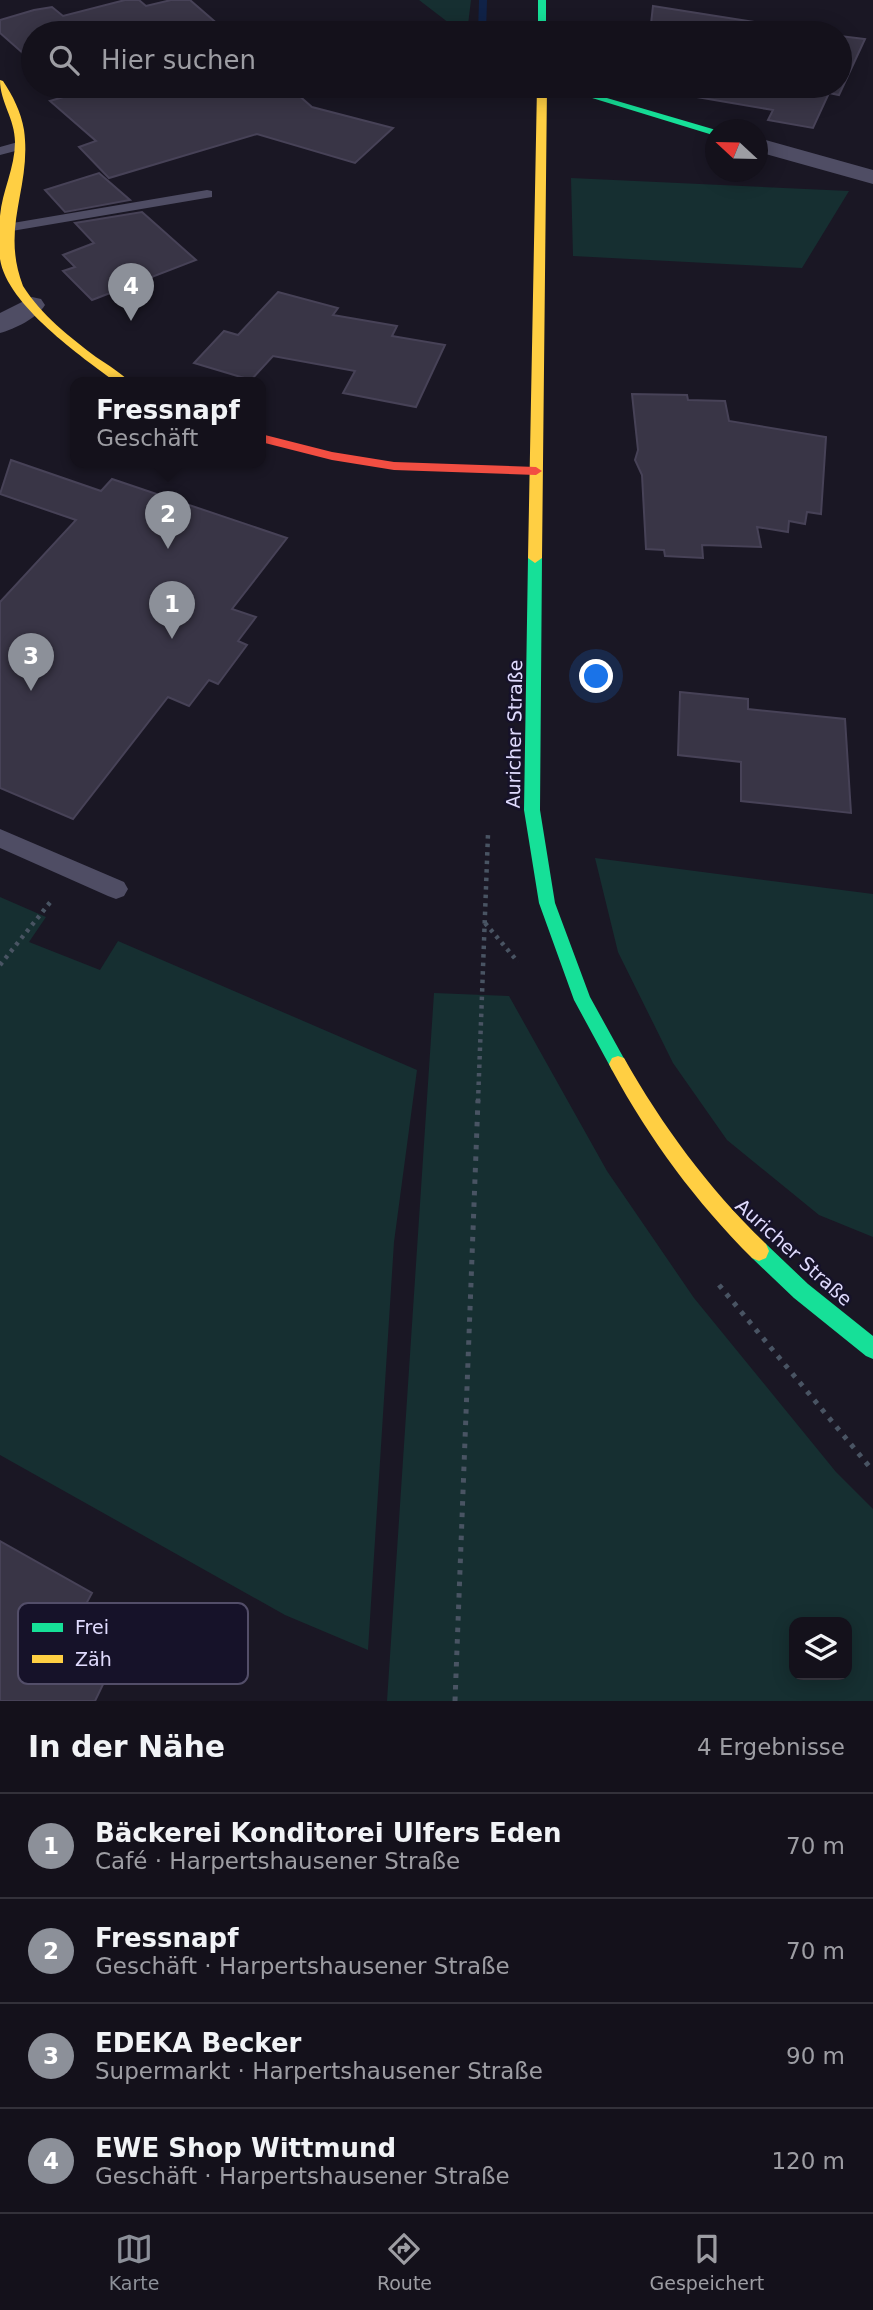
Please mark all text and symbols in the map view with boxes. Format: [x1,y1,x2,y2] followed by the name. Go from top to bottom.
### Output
[21,21,852,98] search box
[45,41,83,79] icon: search
[101,45,256,75] text: Hier suchen
[705,119,768,182] north arrow
[108,263,154,321] pin: 4
[70,377,266,468] popup
[96,395,240,425] text: Fressnapf
[96,425,198,451] text: Geschäft
[145,491,191,549] pin: 2
[149,581,195,639] pin: 1
[8,633,54,691] pin: 3
[502,659,526,809] street label: Auricher Straße
[579,659,613,693] your location
[731,1194,857,1310] street label: Auricher Straße
[18,1603,248,1684] legend
[75,1616,109,1638] text: Frei
[789,1617,852,1680] map controls
[789,1617,852,1680] button: layers
[75,1648,112,1670] text: Zäh
[28,1729,225,1764] text: In der Nähe
[697,1734,845,1760] text: 4 Ergebnisse
[95,1818,562,1848] text: Bäckerei Konditorei Ulfers Eden
[43,1833,59,1859] text: 1
[786,1833,845,1859] text: 70 m
[95,1848,460,1874] text: Café · Harpertshausener Straße
[95,1923,238,1953] text: Fressnapf
[43,1938,59,1964] text: 2
[786,1938,845,1964] text: 70 m
[95,1953,510,1979] text: Geschäft · Harpertshausener Straße
[95,2028,301,2058] text: EDEKA Becker
[43,2043,59,2069] text: 3
[786,2043,845,2069] text: 90 m
[95,2058,543,2084] text: Supermarkt · Harpertshausener Straße
[95,2133,396,2163] text: EWE Shop Wittmund
[43,2148,59,2174] text: 4
[771,2148,845,2174] text: 120 m
[95,2163,510,2189] text: Geschäft · Harpertshausener Straße
[109,2230,159,2294] tab: Karte
[377,2230,432,2294] tab: Route
[649,2230,764,2294] tab: Gespeichert

